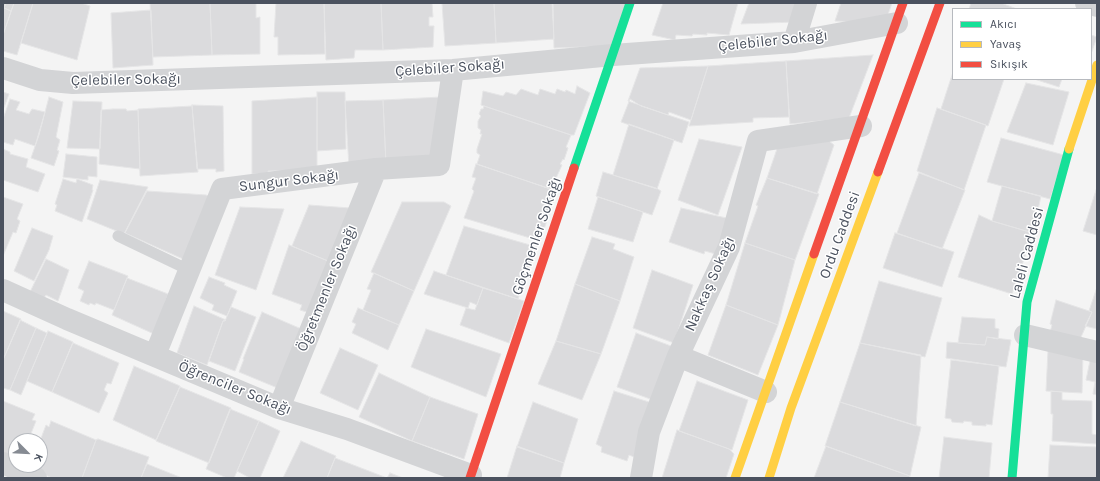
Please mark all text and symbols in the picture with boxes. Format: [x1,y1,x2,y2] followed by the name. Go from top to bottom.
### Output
[952,8,1092,80] legend
[990,17,1017,31] text: Akıcı
[717,26,829,56] street label: Çelebiler Sokağı
[990,37,1021,51] text: Yavaş
[395,55,505,81] street label: Çelebiler Sokağı
[990,57,1028,71] text: Sıkışık
[71,70,181,90] street label: Çelebiler Sokağı
[238,166,340,196] street label: Sungur Sokağı
[508,174,566,298] street label: Göçmenler Sokağı
[816,189,864,281] street label: Ordu Caddesi
[1006,205,1048,301] street label: Laleli Caddesi
[293,222,361,354] street label: Öğretmenler Sokağı
[681,234,739,334] street label: Nakkaş Sokağı
[176,357,294,419] street label: Öğrenciler Sokağı
[8,433,48,473] north arrow
[31,452,46,464] text: K

